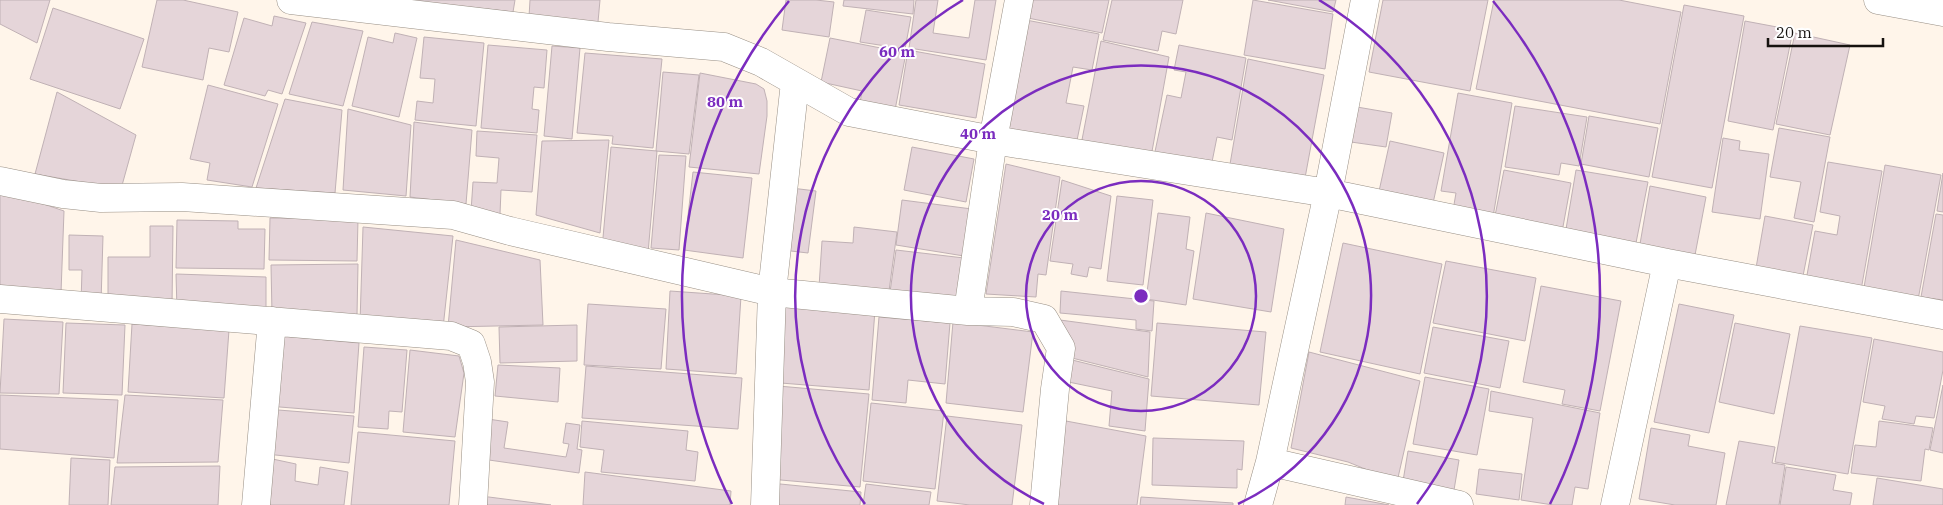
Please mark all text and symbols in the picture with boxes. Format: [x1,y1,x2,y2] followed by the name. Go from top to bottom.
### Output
[1768,15,1883,47] scale bar
[1776,23,1812,42] text: 20 m
[879,42,915,61] text: 60 m
[707,92,743,111] text: 80 m
[960,124,996,143] text: 40 m
[1042,205,1078,224] text: 20 m
[1132,287,1150,305] centre of rings

